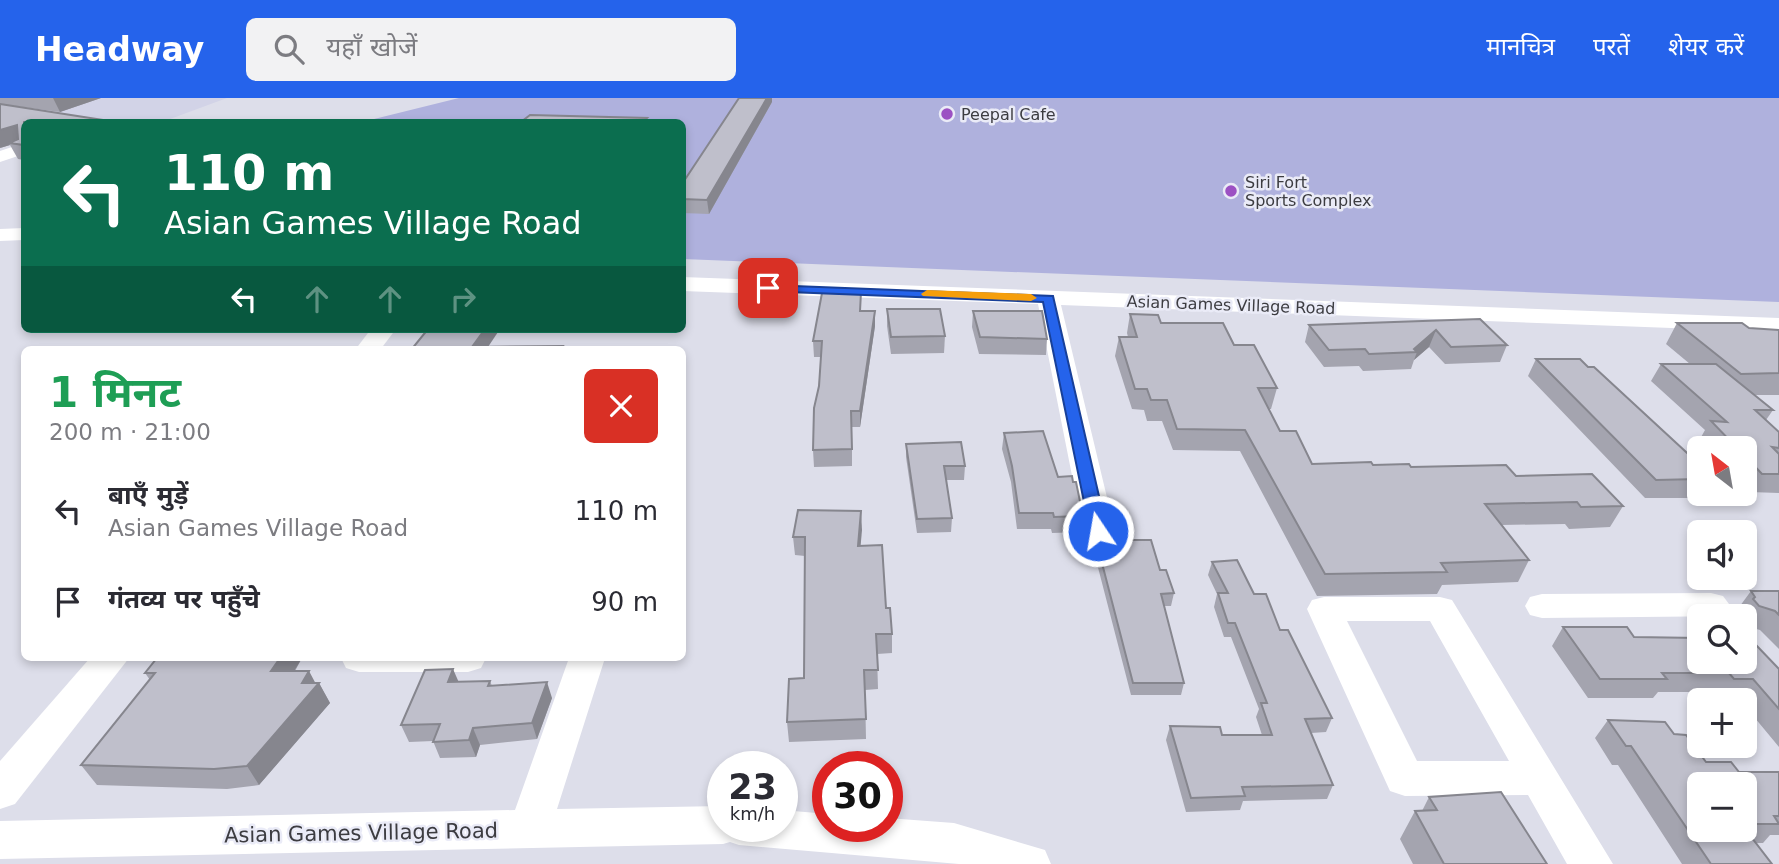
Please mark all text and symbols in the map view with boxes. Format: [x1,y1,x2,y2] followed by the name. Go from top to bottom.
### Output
[246,18,736,81] search box
[35,30,204,69] text: Headway
[270,30,308,68] icon: search
[326,32,417,62] text: यहाँ खोजें
[1486,33,1555,61] text: मानचित्र
[1593,33,1630,61] text: परतें
[1668,33,1744,61] text: शेयर करें
[961,105,1056,124] place label: Peepal Cafe
[939,106,955,122] marker: Peepal Cafe
[164,145,334,202] text: 110 m
[49,147,140,238] icon: left
[1245,173,1372,210] place label: Siri Fort Sports Complex
[1223,183,1239,199] marker: Siri Fort Sports Complex
[164,204,582,242] text: Asian Games Village Road
[738,258,798,318] pin
[749,269,787,307] icon: arrive
[225,280,263,318] icon: left
[298,280,336,318] icon: ahead
[371,280,409,318] icon: ahead
[444,280,482,318] icon: right
[1126,292,1336,318] street label: Asian Games Village Road
[49,368,181,417] text: 1 मिनट
[584,369,658,443] button: close
[49,419,211,445] text: 200 m · 21:00
[1687,436,1757,506] north arrow
[1687,436,1757,842] map controls
[108,480,188,510] text: बाएँ मुड़ें
[49,492,87,530] icon: left
[1061,494,1135,568] position arrow
[575,496,658,526] text: 110 m
[108,515,408,541] text: Asian Games Village Road
[1687,520,1757,590] button: sound
[49,583,87,621] icon: arrive
[108,584,260,614] text: गंतव्य पर पहुँचे
[591,587,658,617] text: 90 m
[1687,604,1757,674] button: search
[1687,688,1757,758] button: +
[812,751,903,842] speed limit sign: 30
[728,767,777,807] text: 23
[1687,772,1757,842] button: −
[730,803,775,824] text: km/h
[224,819,498,847] street label: Asian Games Village Road

